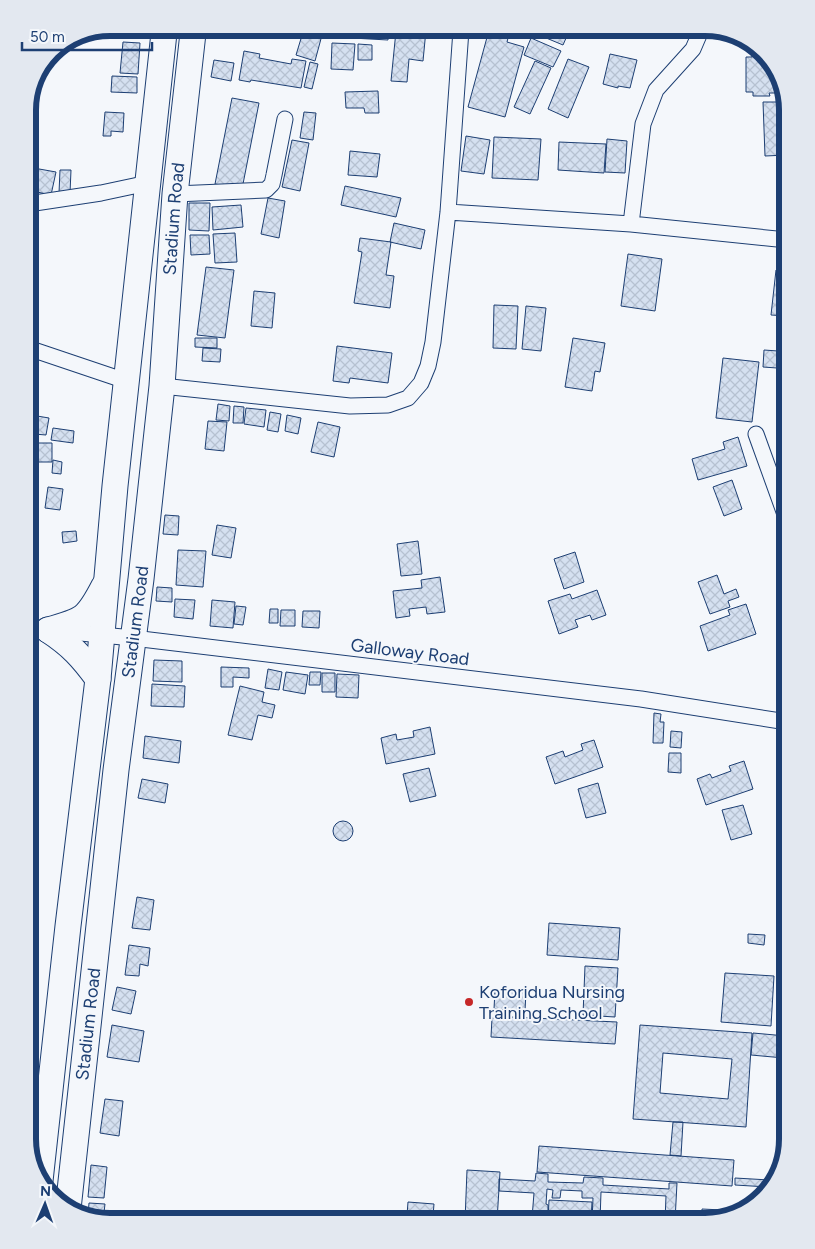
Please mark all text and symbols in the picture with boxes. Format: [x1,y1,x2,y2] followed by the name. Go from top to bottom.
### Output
[22,20,152,52] scale bar
[30,28,65,46] text: 50 m
[159,161,189,276] street label: Stadium Road
[117,565,153,679] street label: Stadium Road
[349,634,471,670] street label: Galloway Road
[71,967,105,1082] street label: Stadium Road
[479,981,625,1024] place label: Koforidua Nursing Training School
[463,996,475,1008] marker: Koforidua Nursing Training School
[20,1179,70,1229] north arrow
[40,1183,51,1200] text: N

